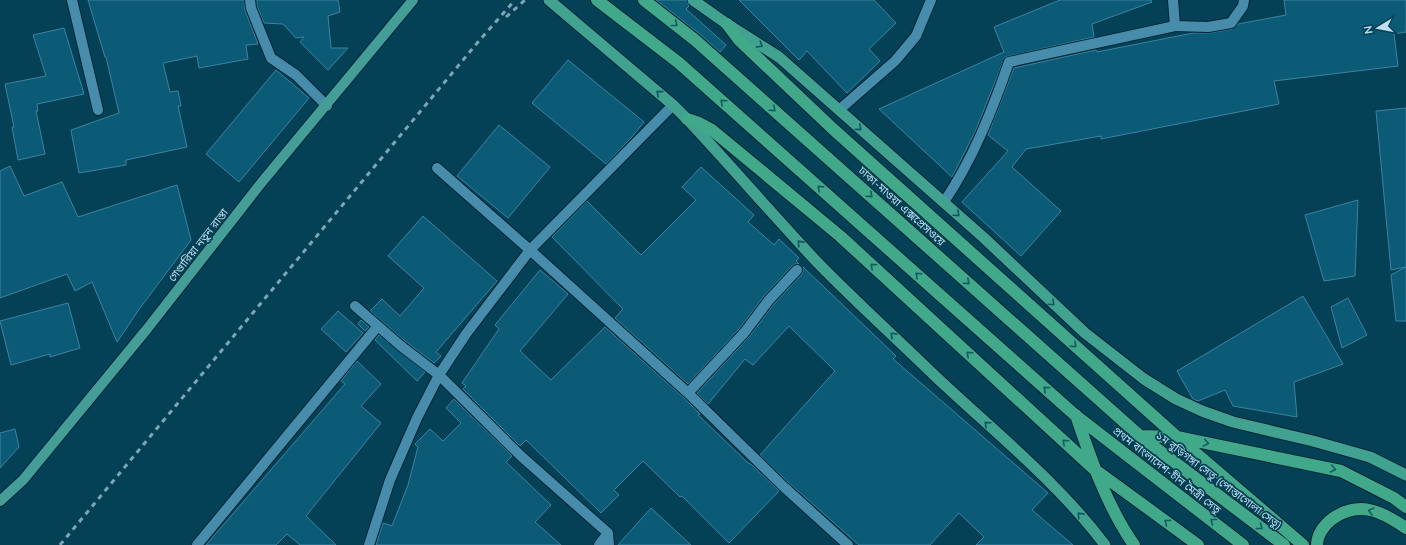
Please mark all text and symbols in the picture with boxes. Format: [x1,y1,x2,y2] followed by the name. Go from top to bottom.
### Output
[1358,8,1398,48] north arrow
[670,19,677,26] one-way arrow
[1361,24,1376,35] text: N
[756,40,763,48] one-way arrow
[656,90,663,97] one-way arrow
[720,99,728,107] one-way arrow
[768,104,776,111] one-way arrow
[855,124,862,131] one-way arrow
[855,163,948,249] street label: ঢাকা-মাওয়া এক্সপ্রেসওয়ে
[818,186,825,193] one-way arrow
[865,191,873,198] one-way arrow
[165,205,232,284] street label: গেণ্ডারিয়া নতুন রাস্তা
[952,209,960,216] one-way arrow
[798,240,805,248] one-way arrow
[870,263,878,271] one-way arrow
[915,272,922,279] one-way arrow
[962,277,970,284] one-way arrow
[1047,298,1055,305] one-way arrow
[890,332,898,339] one-way arrow
[1069,340,1077,348] one-way arrow
[966,351,974,359] one-way arrow
[1043,386,1051,393] one-way arrow
[984,421,992,429] one-way arrow
[1110,423,1224,517] street label: প্রথম বাংলাদেশ-চীন মৈত্রী সেতু
[1153,428,1285,532] street label: ১ম বুড়িগঙ্গা সেতু (পোস্তাগোলা সেতু)
[1062,439,1070,446] one-way arrow
[1203,439,1209,447] one-way arrow
[1330,465,1337,473] one-way arrow
[1368,507,1375,516] one-way arrow
[1077,512,1085,520] one-way arrow
[1210,519,1217,526] one-way arrow
[1164,520,1171,527] one-way arrow
[1256,522,1263,530] one-way arrow

